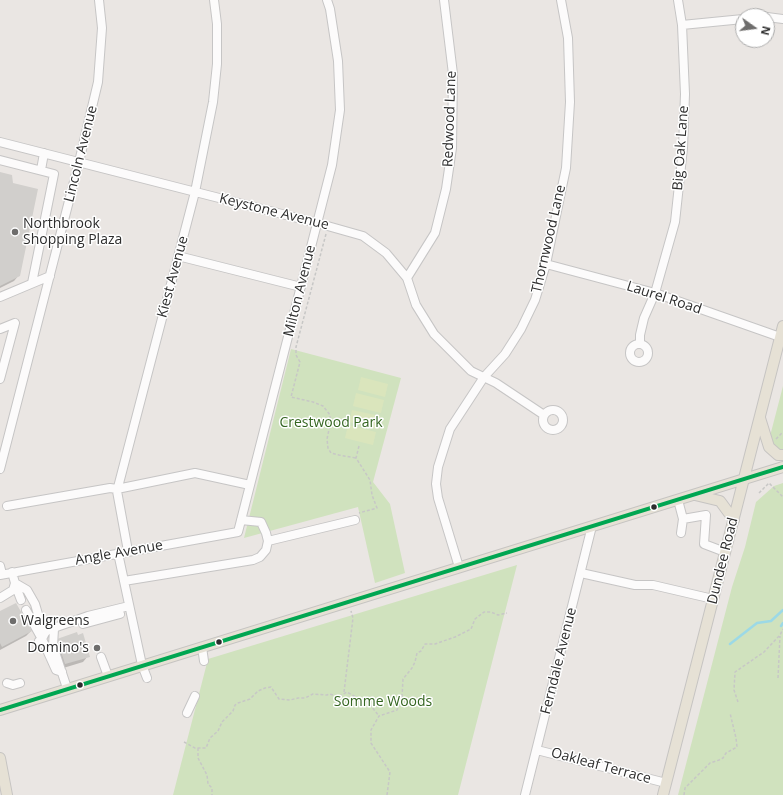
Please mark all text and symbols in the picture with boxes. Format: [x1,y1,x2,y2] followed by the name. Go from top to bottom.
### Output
[735,8,775,48] north arrow
[758,25,775,37] text: N
[440,70,460,168] street label: Redwood Lane
[61,104,101,204] street label: Lincoln Avenue
[670,105,692,191] street label: Big Oak Lane
[528,183,570,295] street label: Thornwood Lane
[217,190,331,234] street label: Keystone Avenue
[23,216,122,248] place label: Northbrook Shopping Plaza
[10,227,20,237] marker: Northbrook Shopping Plaza
[154,234,192,320] street label: Kiest Avenue
[280,243,320,339] street label: Milton Avenue
[624,278,704,318] street label: Laurel Road
[279,415,383,431] park label: Crestwood Park
[649,502,659,512] unlabelled marker
[704,516,742,606] street label: Dundee Road
[74,537,164,569] street label: Angle Avenue
[538,606,580,716] street label: Ferndale Avenue
[21,613,90,629] place label: Walgreens
[8,616,18,626] marker: Walgreens
[214,637,224,647] unlabelled marker
[27,640,89,656] place label: Domino's
[92,643,102,653] marker: Domino's
[75,680,85,690] unlabelled marker
[334,694,432,710] park label: Somme Woods
[549,745,653,787] street label: Oakleaf Terrace

